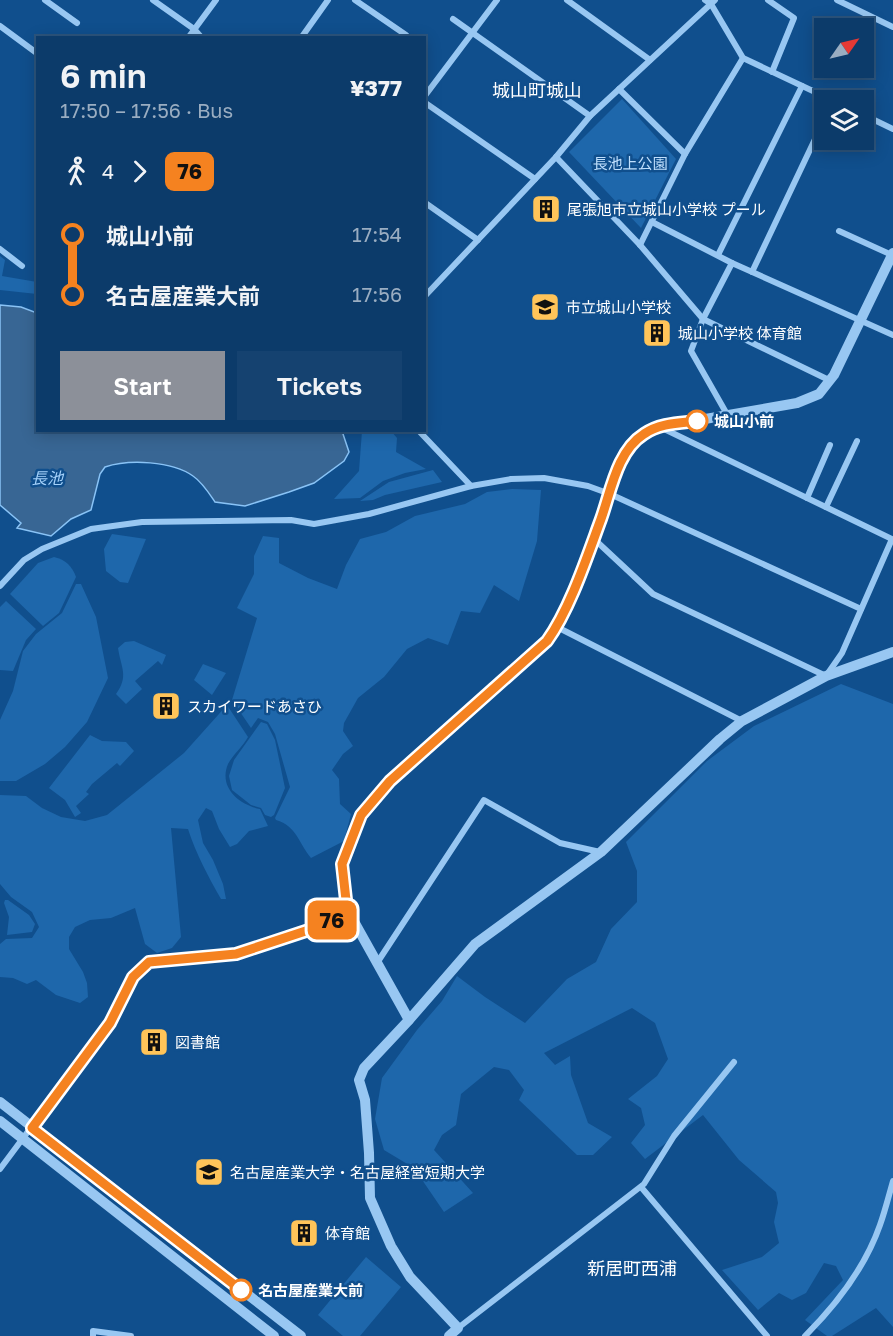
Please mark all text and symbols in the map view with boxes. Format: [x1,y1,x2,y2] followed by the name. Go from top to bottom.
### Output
[814,18,874,78] north arrow
[814,18,874,150] map controls
[60,56,147,95] text: 6 min
[350,74,402,101] text: ¥377
[492,79,582,101] district label: 城山町城山
[814,90,874,150] button: layers
[60,98,233,122] text: 17:50 – 17:56 · Bus
[592,154,668,172] park label: 長池上公園
[60,155,93,188] icon: walk
[123,155,156,188] icon: forward
[177,158,202,184] text: 76
[102,159,114,183] text: 4
[530,193,562,225] building icon: 尾張旭市立城山小学校 プール
[567,200,766,218] place label: 尾張旭市立城山小学校 プール
[106,222,194,249] text: 城山小前
[352,222,402,246] text: 17:54
[106,282,260,309] text: 名古屋産業大前
[352,282,402,306] text: 17:56
[529,291,561,323] school or university icon: 市立城山小学校
[566,298,671,316] place label: 市立城山小学校
[641,317,673,349] building icon: 城山小学校 体育館
[678,324,802,342] place label: 城山小学校 体育館
[60,351,225,420] button: Start
[237,351,402,420] button: Tickets
[686,410,708,432] marker: 城山小前
[714,412,774,430] place label: 城山小前
[31,468,65,488] water label: 長池
[150,690,182,722] building icon: スカイワードあさひ
[187,697,322,715] place label: スカイワードあさひ
[305,900,359,940] line badge: 76
[320,907,344,933] text: 76
[138,1026,170,1058] building icon: 図書館
[175,1033,220,1051] place label: 図書館
[193,1156,225,1188] school or university icon: 名古屋産業大学・名古屋経営短期大学
[230,1163,485,1181] place label: 名古屋産業大学・名古屋経営短期大学
[288,1217,320,1249] building icon: 体育館
[325,1224,370,1242] place label: 体育館
[587,1257,677,1279] district label: 新居町西浦
[230,1279,252,1301] marker: 名古屋産業大前
[258,1281,363,1299] place label: 名古屋産業大前

